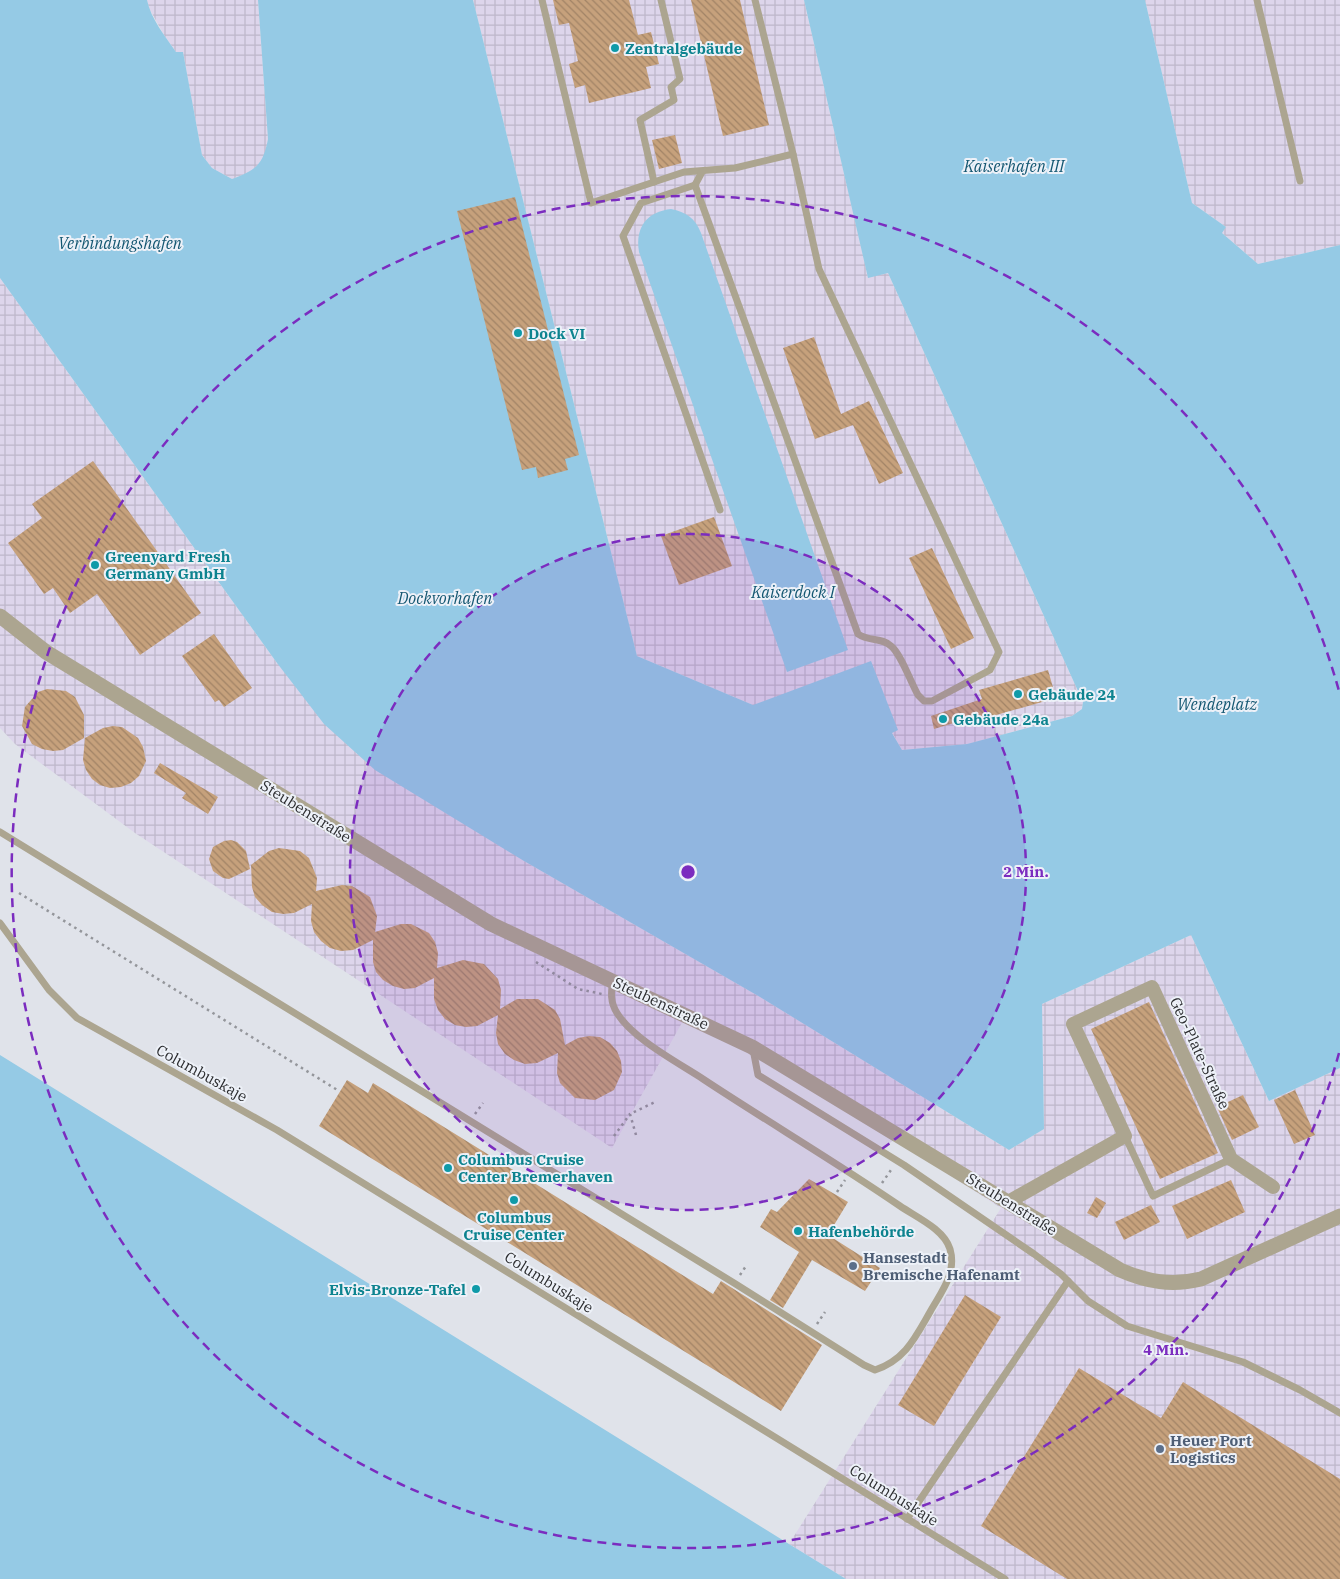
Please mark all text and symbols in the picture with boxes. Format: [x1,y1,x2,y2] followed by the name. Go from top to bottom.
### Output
[625,39,742,58] place label: Zentralgebäude
[609,42,621,54] marker: Zentralgebäude
[963,156,1066,176] water label: Kaiserhafen III
[58,233,182,253] water label: Verbindungshafen
[528,324,585,343] place label: Dock VI
[512,327,524,339] marker: Dock VI
[105,547,231,583] place label: Greenyard Fresh Germany GmbH
[89,559,101,571] marker: Greenyard Fresh Germany GmbH
[750,582,837,602] water label: Kaiserdock I
[397,588,492,608] water label: Dockvorhafen
[1028,685,1115,704] place label: Gebäude 24
[1012,688,1024,700] marker: Gebäude 24
[1177,694,1258,714] water label: Wendeplatz
[953,710,1049,729] place label: Gebäude 24a
[937,713,949,725] marker: Gebäude 24a
[257,776,355,846] street label: Steubenstraße
[1003,862,1049,881] text: 2 Min.
[679,863,697,881] centre of rings
[610,973,712,1033] street label: Steubenstraße
[1166,994,1234,1112] street label: Geo-Plate-Straße
[153,1040,251,1106] street label: Columbuskaje
[458,1150,613,1186] place label: Columbus Cruise Center Bremerhaven
[442,1162,454,1174] marker: Columbus Cruise Center Bremerhaven
[963,1169,1061,1239] street label: Steubenstraße
[508,1194,520,1206] marker: Columbus Cruise Center
[463,1208,565,1244] place label: Columbus Cruise Center
[808,1222,914,1241] place label: Hafenbehörde
[792,1225,804,1237] marker: Hafenbehörde
[501,1247,597,1317] street label: Columbuskaje
[863,1248,1020,1284] place label: Hansestadt Bremische Hafenamt
[847,1260,859,1272] marker: Hansestadt Bremische Hafenamt
[329,1280,466,1299] place label: Elvis-Bronze-Tafel
[470,1283,482,1295] marker: Elvis-Bronze-Tafel
[1143,1340,1189,1359] text: 4 Min.
[1170,1431,1252,1467] place label: Heuer Port Logistics
[1154,1443,1166,1455] marker: Heuer Port Logistics
[846,1460,942,1530] street label: Columbuskaje

